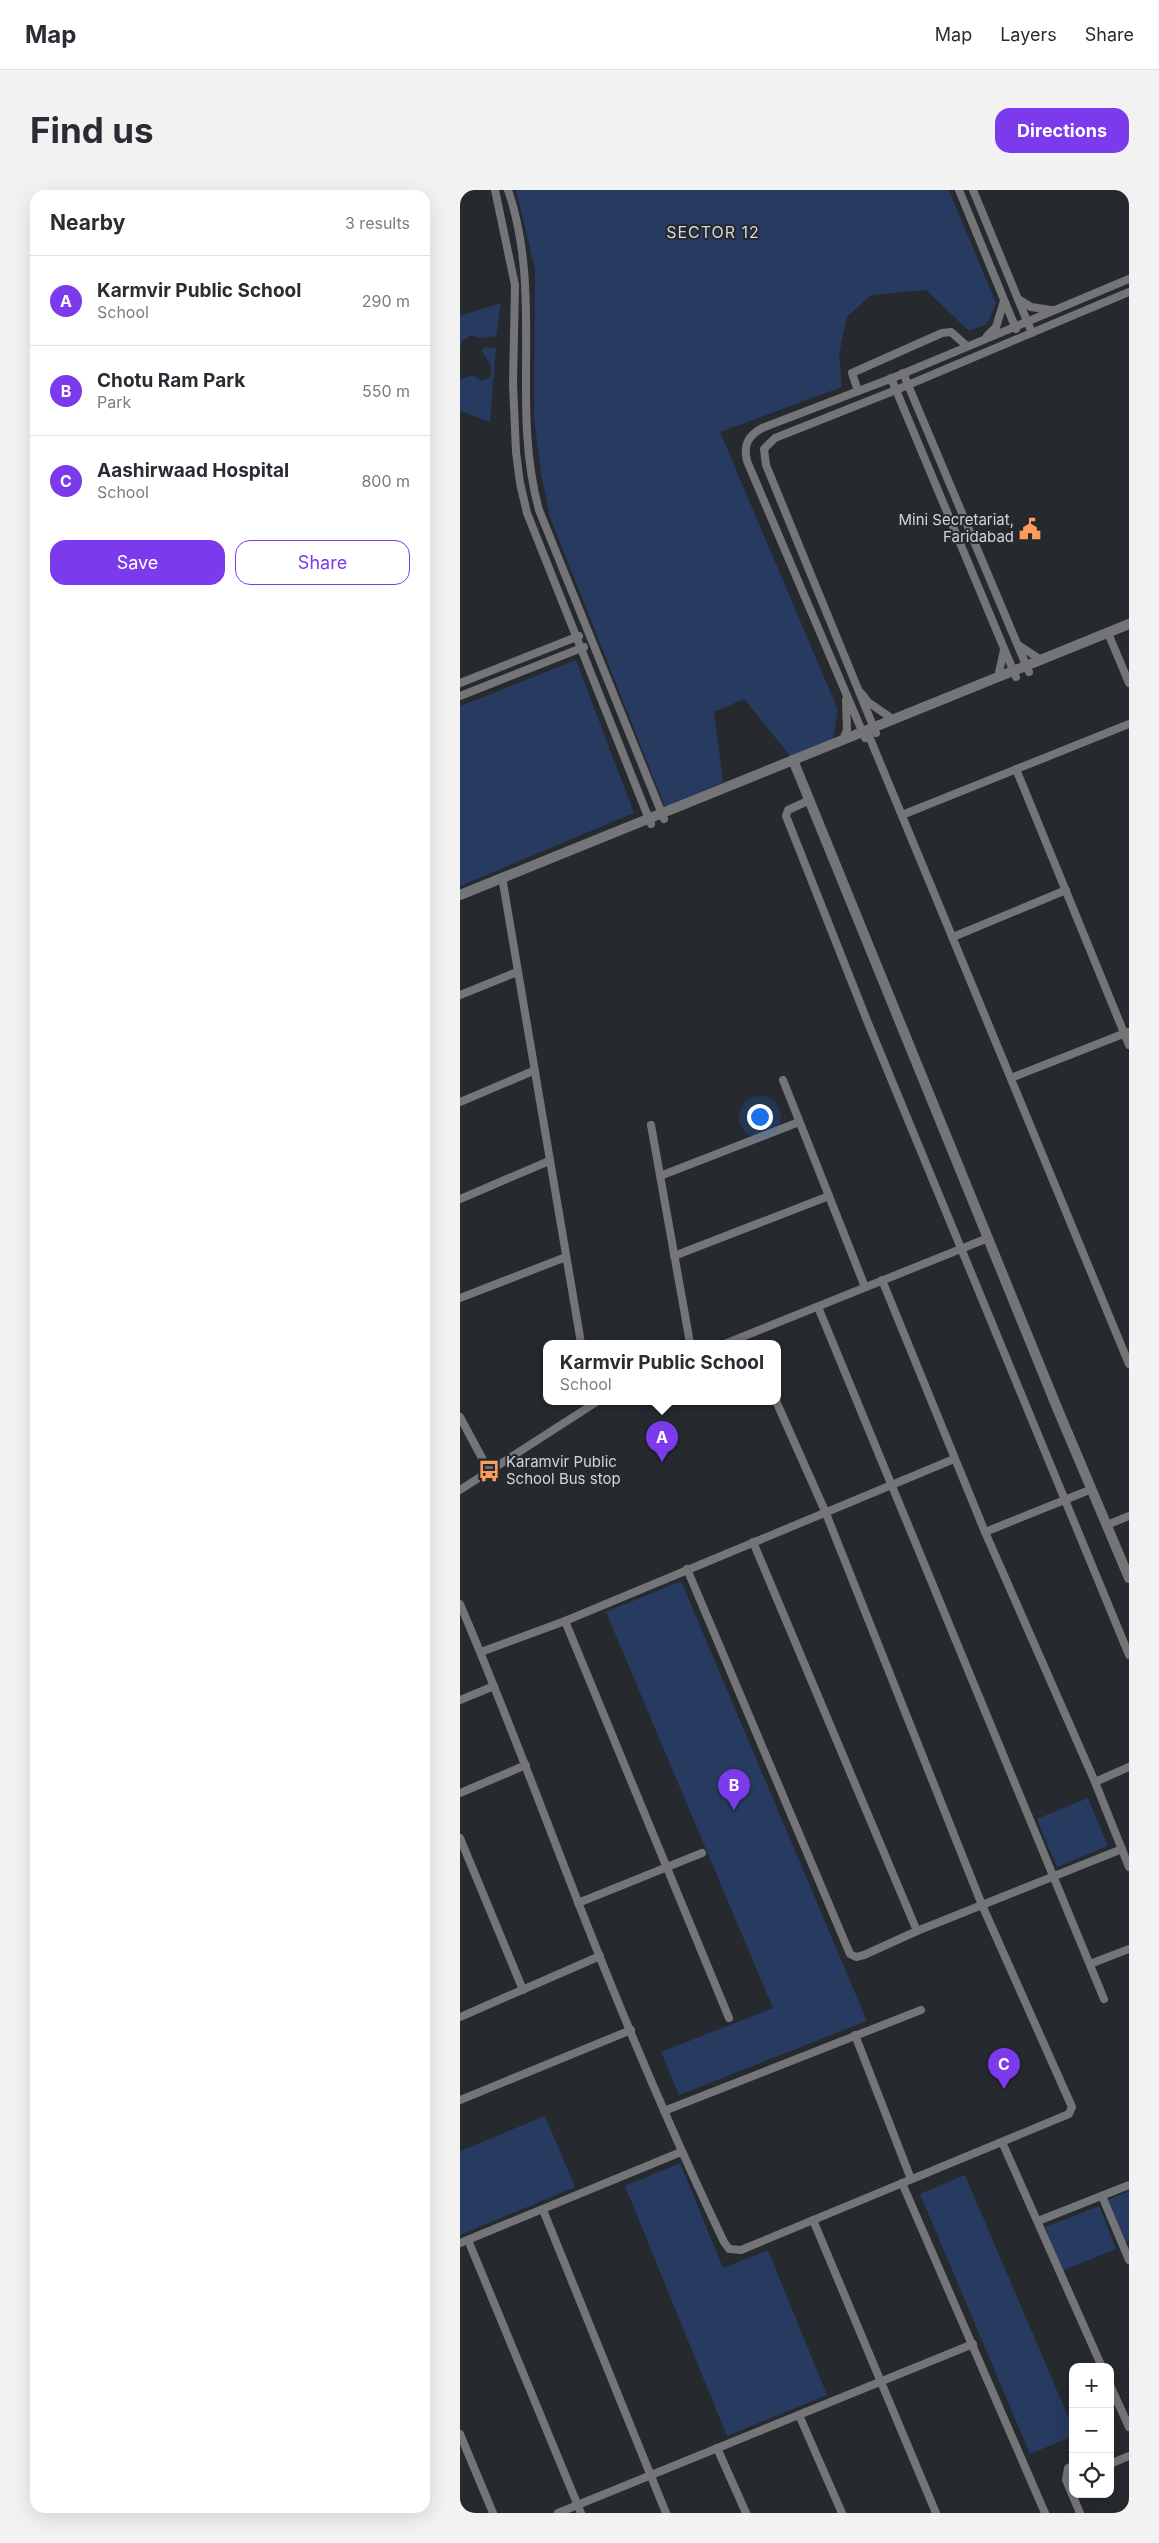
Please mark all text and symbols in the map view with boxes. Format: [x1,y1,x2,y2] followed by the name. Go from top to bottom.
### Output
[25,20,76,49] text: Map
[935,24,972,45] text: Map
[1000,24,1057,45] text: Layers
[1085,24,1134,45] text: Share
[995,108,1129,153] button: Directions
[30,109,154,151] text: Find us
[50,210,125,235] text: Nearby
[345,213,410,233] text: 3 results
[666,222,760,242] district label: SECTOR 12
[97,279,301,302] text: Karmvir Public School
[60,291,72,311] text: A
[362,291,410,311] text: 290 m
[97,302,149,322] text: School
[97,369,245,392] text: Chotu Ram Park
[61,381,71,401] text: B
[362,381,410,401] text: 550 m
[97,392,131,412] text: Park
[97,459,289,482] text: Aashirwaad Hospital
[60,471,72,491] text: C
[361,471,410,491] text: 800 m
[97,482,149,502] text: School
[898,510,1014,546] place label: Mini Secretariat, Faridabad
[1017,516,1043,542] public building icon: Mini Secretariat, Faridabad
[50,540,225,585] button: Save
[235,540,410,585] button: Share
[747,1104,773,1130] your location
[543,1340,781,1405] popup
[560,1351,764,1374] text: Karmvir Public School
[560,1374,612,1394] text: School
[646,1421,678,1462] pin: A
[506,1452,621,1488] place label: Karamvir Public School Bus stop
[476,1458,502,1484] bus stop icon: Karamvir Public School Bus stop
[718,1769,750,1810] pin: B
[988,2048,1020,2089] pin: C
[1069,2363,1114,2498] map controls
[1069,2363,1114,2408] button: +
[1069,2408,1114,2453] button: −
[1069,2453,1114,2498] button: locate

